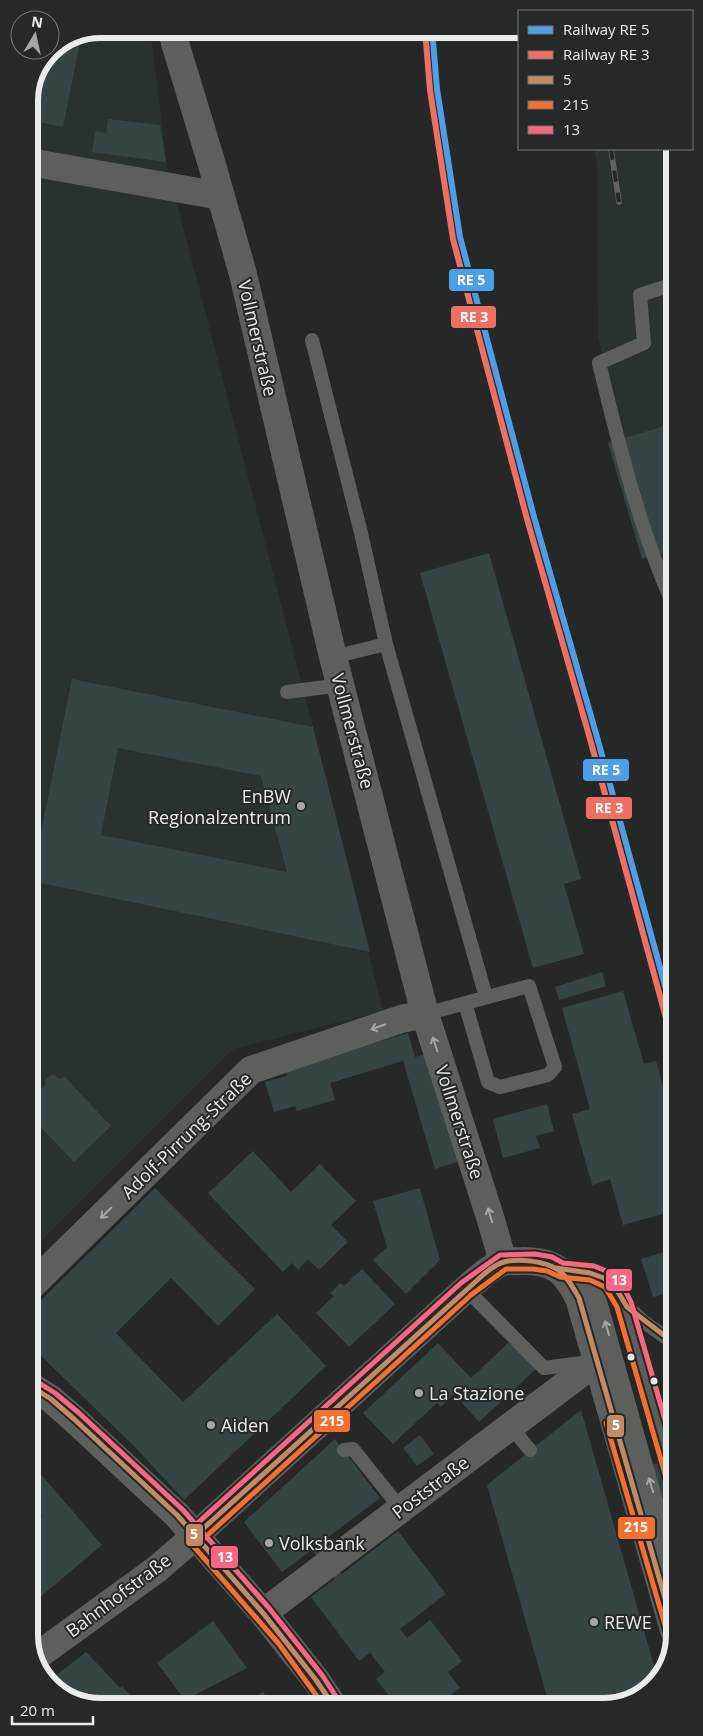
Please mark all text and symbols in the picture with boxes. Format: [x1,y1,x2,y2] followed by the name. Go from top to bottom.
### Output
[10,10,60,60] north arrow
[518,10,693,150] legend
[30,11,44,32] text: N
[563,19,650,39] text: Railway RE 5
[563,44,650,64] text: Railway RE 3
[563,69,572,89] text: 5
[563,94,589,114] text: 215
[563,119,580,139] text: 13
[448,268,495,292] line badge: RE 5
[457,270,485,289] text: RE 5
[233,278,283,398] street label: Vollmerstraße
[450,305,497,329] line badge: RE 3
[460,307,488,326] text: RE 3
[326,671,380,791] street label: Vollmerstraße
[582,758,630,782] line badge: RE 5
[592,760,620,779] text: RE 5
[148,784,291,829] place label: EnBW Regionalzentrum
[585,796,633,820] line badge: RE 3
[595,798,623,817] text: RE 3
[295,800,307,812] marker: EnBW Regionalzentrum
[371,1023,386,1032] one-way arrow
[429,1036,439,1052] one-way arrow
[430,1062,490,1182] street label: Vollmerstraße
[116,1067,256,1203] street label: Adolf-Pirrung-Straße
[100,1207,112,1219] one-way arrow
[484,1207,494,1223] one-way arrow
[605,1268,633,1292] line badge: 13
[611,1270,627,1289] text: 13
[602,1321,612,1337] one-way arrow
[626,1352,636,1362] unlabelled marker
[649,1376,659,1386] unlabelled marker
[429,1381,524,1405] place label: La Stazione
[413,1387,425,1399] marker: La Stazione
[313,1409,351,1433] line badge: 215
[320,1411,344,1430] text: 215
[221,1413,269,1437] place label: Aiden
[606,1414,625,1438] line badge: 5
[612,1415,620,1434] text: 5
[205,1419,217,1431] marker: Aiden
[387,1450,473,1524] street label: Poststraße
[646,1477,656,1493] one-way arrow
[617,1516,656,1540] line badge: 215
[624,1517,648,1536] text: 215
[185,1523,204,1547] line badge: 5
[190,1524,198,1543] text: 5
[279,1531,365,1555] place label: Volksbank
[263,1537,275,1549] marker: Volksbank
[210,1545,239,1569] line badge: 13
[217,1547,233,1566] text: 13
[61,1548,175,1642] street label: Bahnhofstraße
[604,1610,652,1634] place label: REWE
[588,1616,600,1628] marker: REWE
[12,1694,94,1726] scale bar
[20,1700,55,1720] text: 20 m

